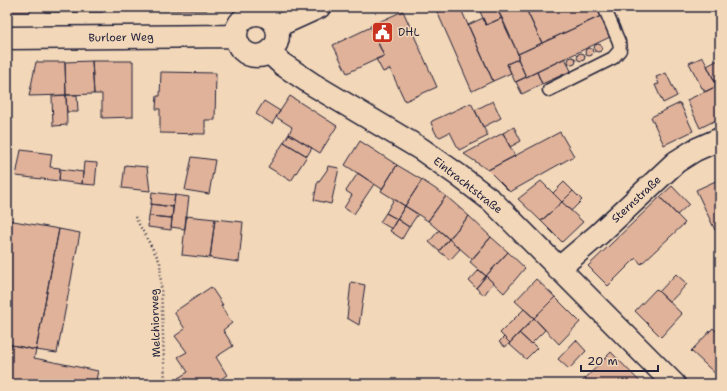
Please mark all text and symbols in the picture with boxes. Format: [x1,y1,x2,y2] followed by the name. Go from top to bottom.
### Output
[370,19,396,45] public building icon: DHL
[398,25,419,40] place label: DHL
[88,29,154,46] street label: Burloer Weg
[430,154,505,217] street label: Eintrachtstraße
[608,173,664,226] street label: Sternstraße
[147,288,164,358] street label: Melchiorweg
[581,347,658,373] scale bar
[587,353,618,369] text: 20 m

